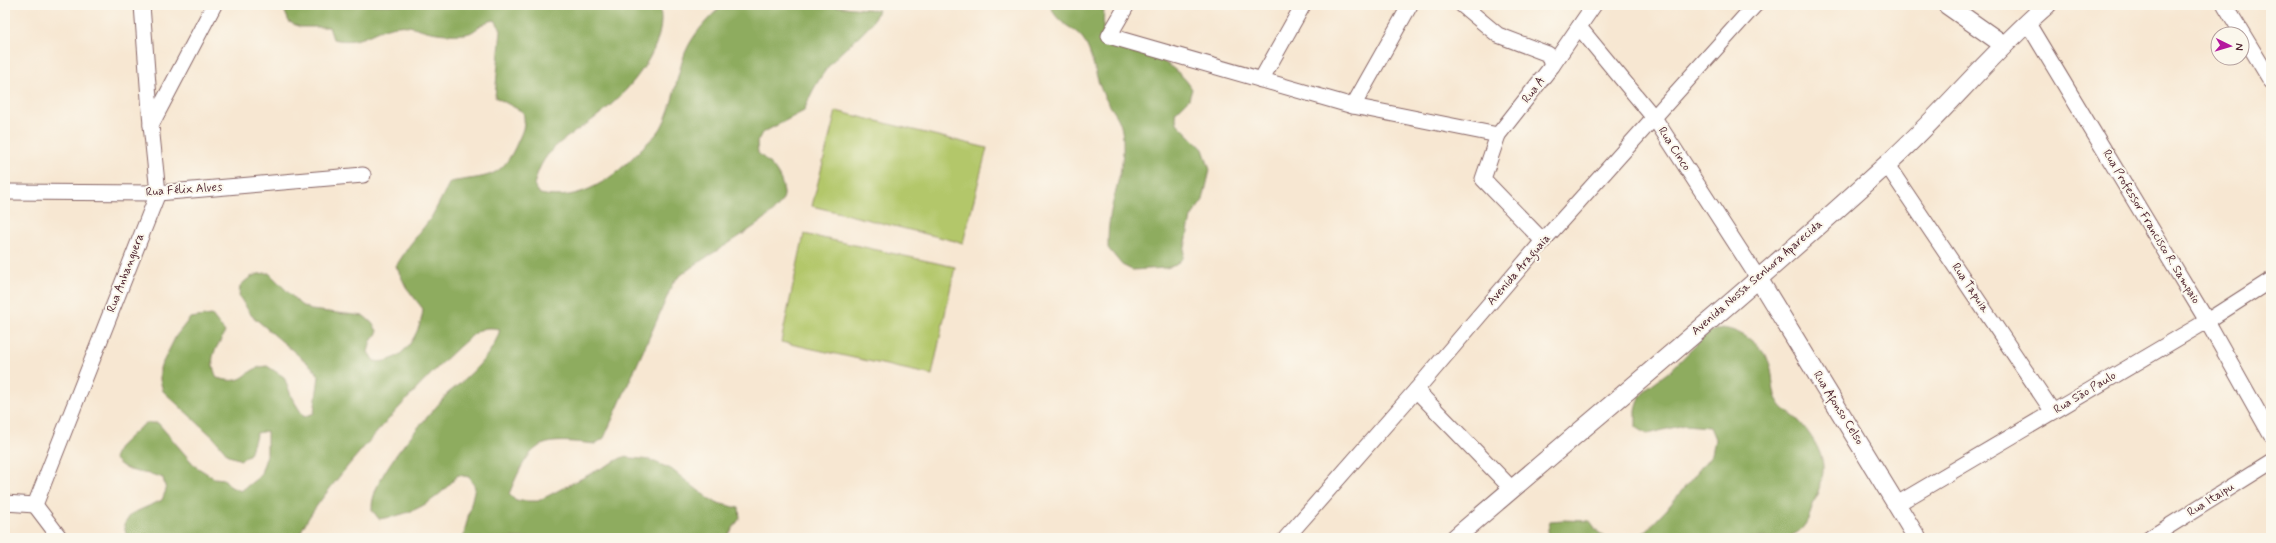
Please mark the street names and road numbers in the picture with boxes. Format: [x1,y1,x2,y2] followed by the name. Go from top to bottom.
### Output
[1519,74,1549,106] street label: Rua A
[1654,124,1694,174] street label: Rua Cinco
[2099,147,2203,307] street label: Rua Professor Francisco R. Sampaio
[145,179,224,201] street label: Rua Félix Alves
[1688,217,1826,339] street label: Avenida Nossa Senhora Aparecida
[104,231,148,315] street label: Rua Anhanguera
[1484,231,1555,310] street label: Avenida Araguaia
[1948,260,1993,317] street label: Rua Tapuia
[1808,368,1867,449] street label: Rua Afonso Celso
[2051,368,2119,418] street label: Rua São Paulo
[2184,479,2238,521] street label: Rua Itaipu

